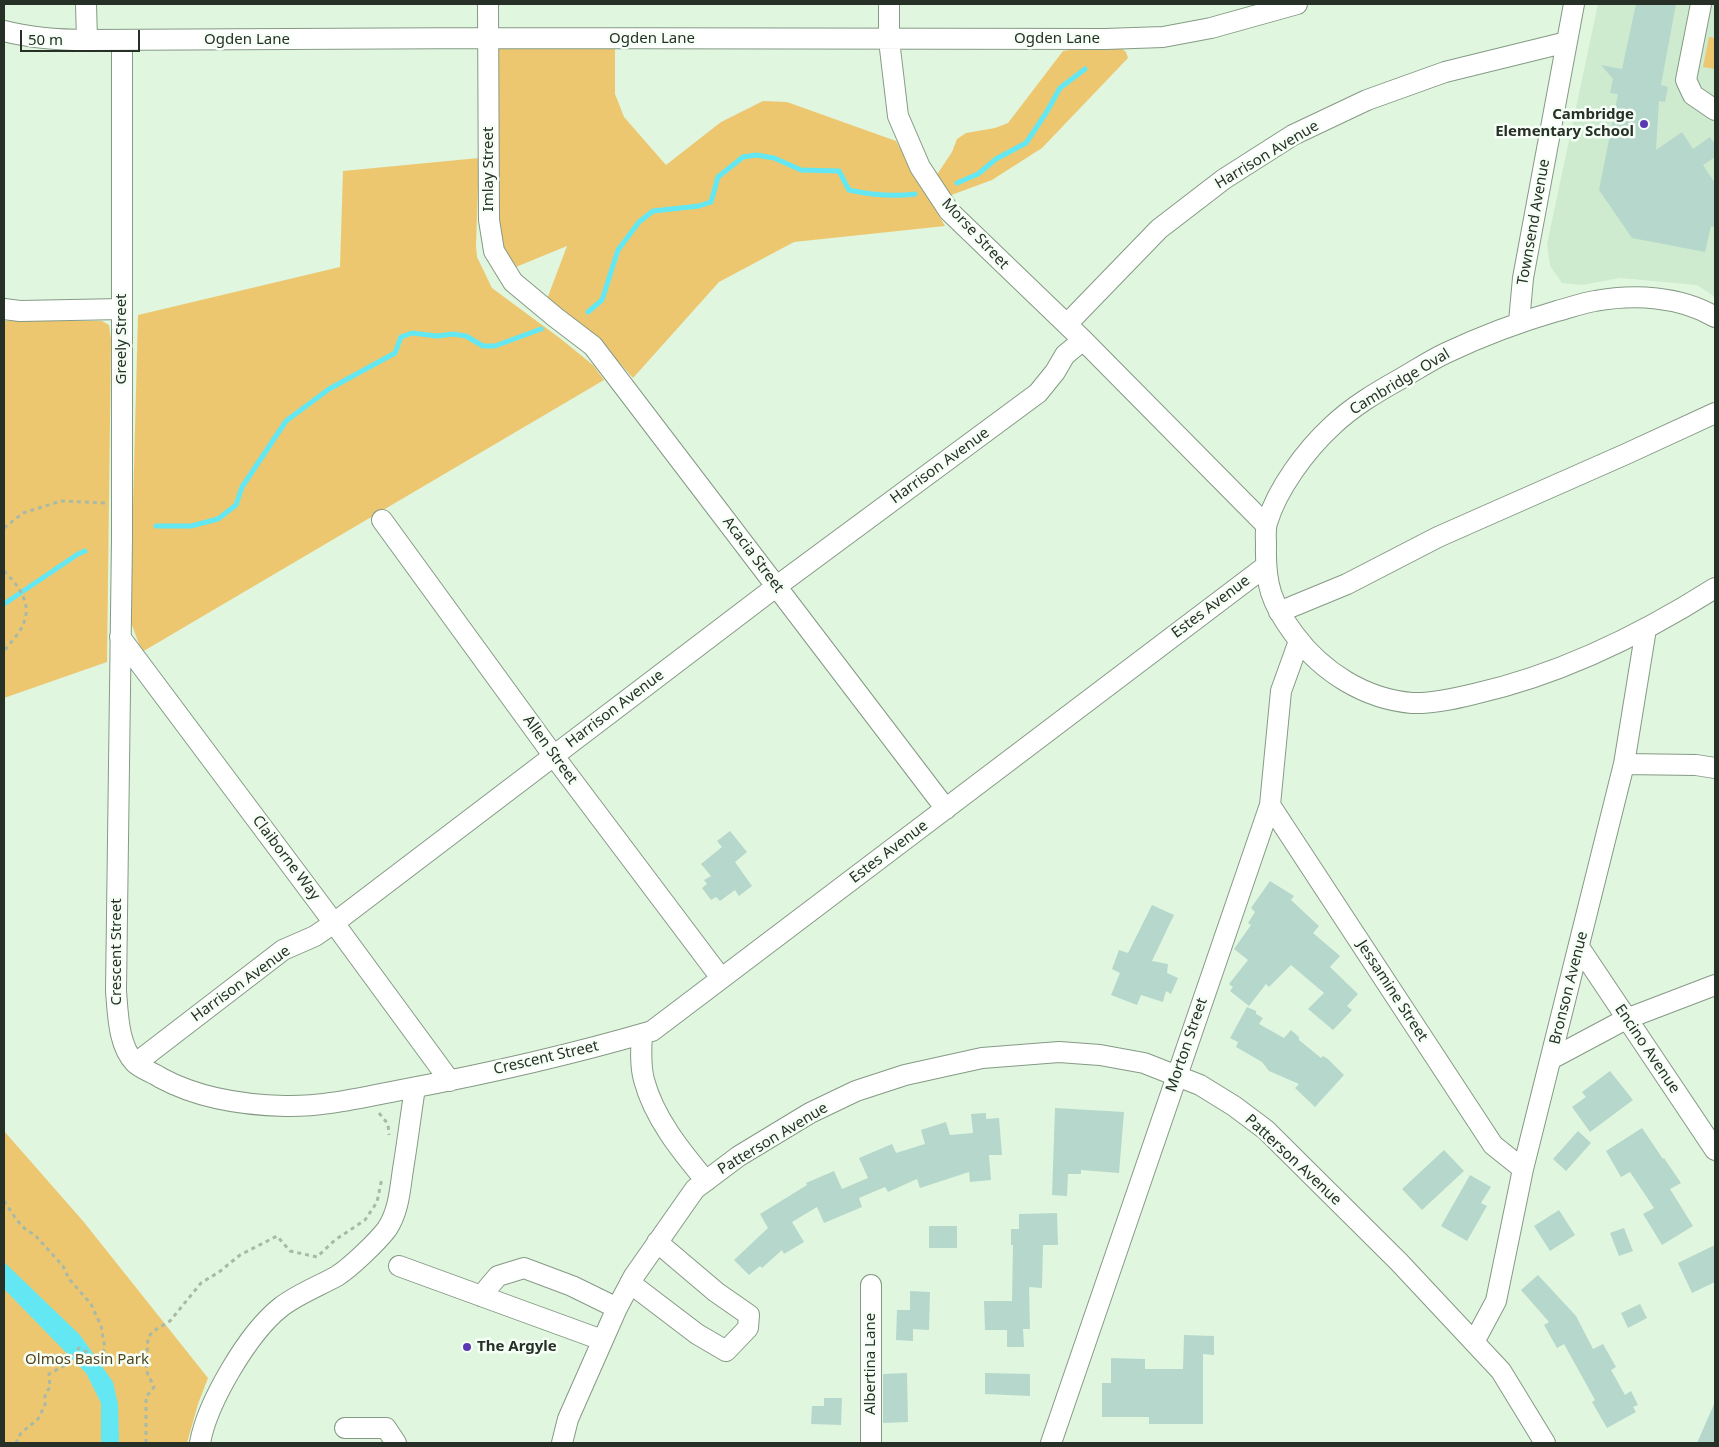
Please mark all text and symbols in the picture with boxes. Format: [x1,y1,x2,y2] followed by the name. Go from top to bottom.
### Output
[22,20,142,52] scale bar
[28,29,63,49] text: 50 m
[609,30,695,48] street label: Ogden Lane
[1014,30,1100,48] street label: Ogden Lane
[204,31,290,49] street label: Ogden Lane
[1495,106,1634,141] place label: Cambridge Elementary School
[1212,117,1322,193] street label: Harrison Avenue
[1638,118,1650,130] marker: Cambridge Elementary School
[480,127,498,211] street label: Imlay Street
[1514,157,1554,287] street label: Townsend Avenue
[938,195,1012,273] street label: Morse Street
[113,293,131,385] street label: Greely Street
[1347,345,1453,419] street label: Cambridge Oval
[887,424,993,508] street label: Harrison Avenue
[719,513,787,597] street label: Acacia Street
[1168,572,1254,642] street label: Estes Avenue
[563,666,667,752] street label: Harrison Avenue
[519,712,581,788] street label: Allen Street
[248,812,324,904] street label: Claiborne Way
[846,817,932,887] street label: Estes Avenue
[108,898,126,1006] street label: Crescent Street
[1546,930,1592,1046] street label: Bronson Avenue
[1353,937,1431,1045] street label: Jessamine Street
[188,942,294,1026] street label: Harrison Avenue
[1162,996,1212,1094] street label: Morton Street
[1611,1001,1683,1097] street label: Encino Avenue
[492,1037,600,1079] street label: Crescent Street
[715,1099,831,1179] street label: Patterson Avenue
[1241,1111,1345,1209] street label: Patterson Avenue
[862,1313,880,1415] street label: Albertina Lane
[477,1338,557,1356] place label: The Argyle
[461,1341,473,1353] marker: The Argyle
[25,1351,149,1369] park label: Olmos Basin Park

